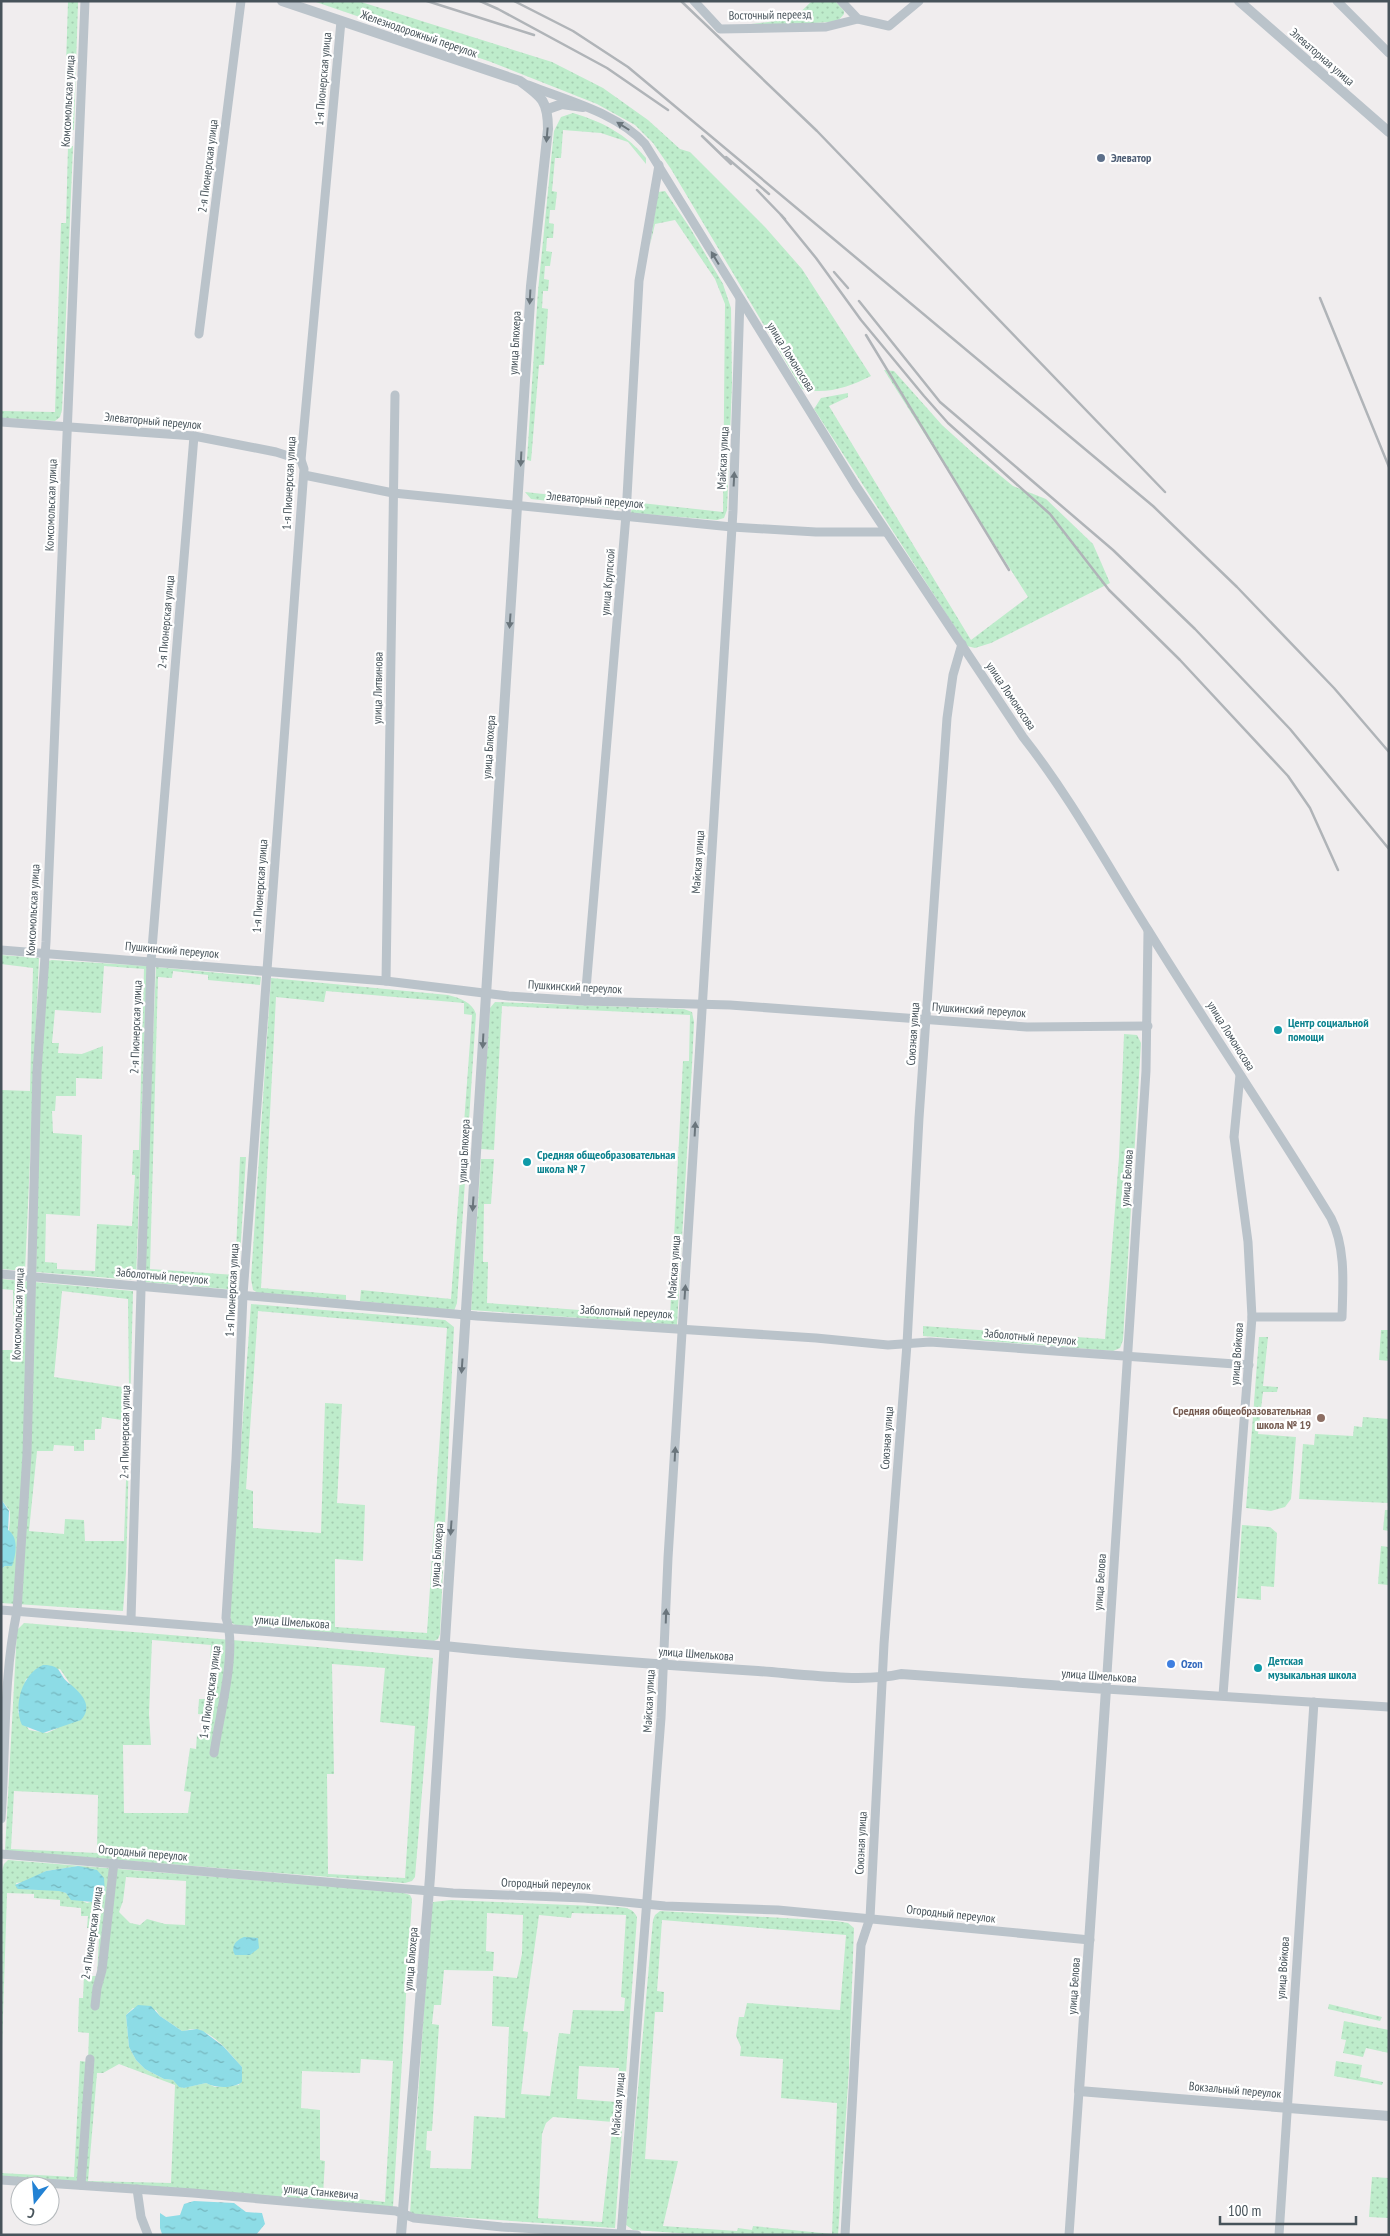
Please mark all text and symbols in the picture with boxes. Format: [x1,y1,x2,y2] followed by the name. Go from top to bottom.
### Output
[358,6,480,61] street label: Железнодорожный переулок
[728,6,812,23] street label: Восточный переезд
[1287,25,1358,89] street label: Элеваторная улица
[311,31,334,126] street label: 1-я Пионерская улица
[58,54,77,147] street label: Комсомольская улица
[194,118,221,213] street label: 2-я Пионерская улица
[616,121,630,130] one-way arrow
[543,127,551,143] one-way arrow
[1111,150,1152,165] place label: Элеватор
[1095,152,1107,164] marker: Элеватор
[710,251,719,264] one-way arrow
[526,289,534,305] one-way arrow
[505,310,524,375] street label: улица Блюхера
[764,319,819,394] street label: улица Ломоносова
[104,409,203,432] street label: Элеваторный переулок
[713,426,732,490] street label: Майская улица
[279,436,298,530] street label: 1-я Пионерская улица
[516,451,524,467] one-way arrow
[41,458,60,551] street label: Комсомольская улица
[731,471,739,487] one-way arrow
[546,488,645,511] street label: Элеваторный переулок
[597,548,618,616] street label: улица Крупской
[154,574,177,669] street label: 2-я Пионерская улица
[506,613,514,629] one-way arrow
[369,651,386,724] street label: улица Литвинова
[983,659,1040,733] street label: улица Ломоносова
[479,714,498,779] street label: улица Блюхера
[688,830,707,894] street label: Майская улица
[249,839,270,933] street label: 1-я Пионерская улица
[23,863,42,956] street label: Комсомольская улица
[124,938,220,961] street label: Пушкинский переулок
[528,977,623,996] street label: Пушкинский переулок
[126,980,145,1074] street label: 2-я Пионерская улица
[1204,998,1259,1073] street label: улица Ломоносова
[931,999,1027,1020] street label: Пушкинский переулок
[903,1002,922,1066] street label: Союзная улица
[1288,1015,1369,1044] place label: Центр социальной помощи
[1272,1024,1284,1036] marker: Центр социальной помощи
[478,1034,486,1050] one-way arrow
[454,1118,473,1183] street label: улица Блюхера
[692,1121,700,1137] one-way arrow
[537,1147,675,1176] place label: Средняя общеобразовательная школа № 7
[1117,1149,1136,1207] street label: улица Белова
[521,1156,533,1168] marker: Средняя общеобразовательная школа № 7
[469,1196,477,1212] one-way arrow
[664,1235,683,1299] street label: Майская улица
[222,1243,241,1337] street label: 1-я Пионерская улица
[115,1264,209,1287] street label: Заболотный переулок
[8,1267,27,1360] street label: Комсомольская улица
[681,1283,689,1299] one-way arrow
[579,1302,673,1321] street label: Заболотный переулок
[1227,1322,1246,1386] street label: улица Войкова
[983,1325,1077,1348] street label: Заболотный переулок
[457,1358,465,1374] one-way arrow
[116,1385,133,1479] street label: 2-я Пионерская улица
[1173,1403,1311,1432] place label: Средняя общеобразовательная школа № 19
[877,1406,896,1470] street label: Союзная улица
[1315,1412,1327,1424] marker: Средняя общеобразовательная школа № 19
[671,1445,679,1461] one-way arrow
[447,1520,455,1536] one-way arrow
[427,1522,446,1587] street label: улица Блюхера
[1090,1553,1109,1611] street label: улица Белова
[662,1608,670,1624] one-way arrow
[254,1611,330,1632] street label: улица Шмелькова
[658,1643,734,1664] street label: улица Шмелькова
[196,1644,223,1739] street label: 1-я Пионерская улица
[1268,1653,1356,1682] place label: Детская музыкальная школа
[1181,1656,1203,1671] place label: Ozon
[1165,1658,1177,1670] marker: Ozon
[1252,1662,1264,1674] marker: Детская музыкальная школа
[1061,1665,1137,1686] street label: улица Шмелькова
[639,1669,658,1733] street label: Майская улица
[851,1811,870,1875] street label: Союзная улица
[98,1841,189,1864] street label: Огородный переулок
[501,1874,591,1893] street label: Огородный переулок
[78,1885,105,1980] street label: 2-я Пионерская улица
[906,1901,997,1926] street label: Огородный переулок
[400,1926,421,1991] street label: улица Блюхера
[1273,1936,1292,2000] street label: улица Войкова
[1064,1957,1083,2015] street label: улица Белова
[607,2072,628,2136] street label: Майская улица
[1188,2078,1282,2101] street label: Вокзальный переулок
[10,2176,60,2226] north arrow
[283,2181,359,2202] street label: улица Станкевича
[1220,2194,1356,2226] scale bar
[1228,2201,1261,2220] text: 100 m
[25,2204,37,2223] text: С

